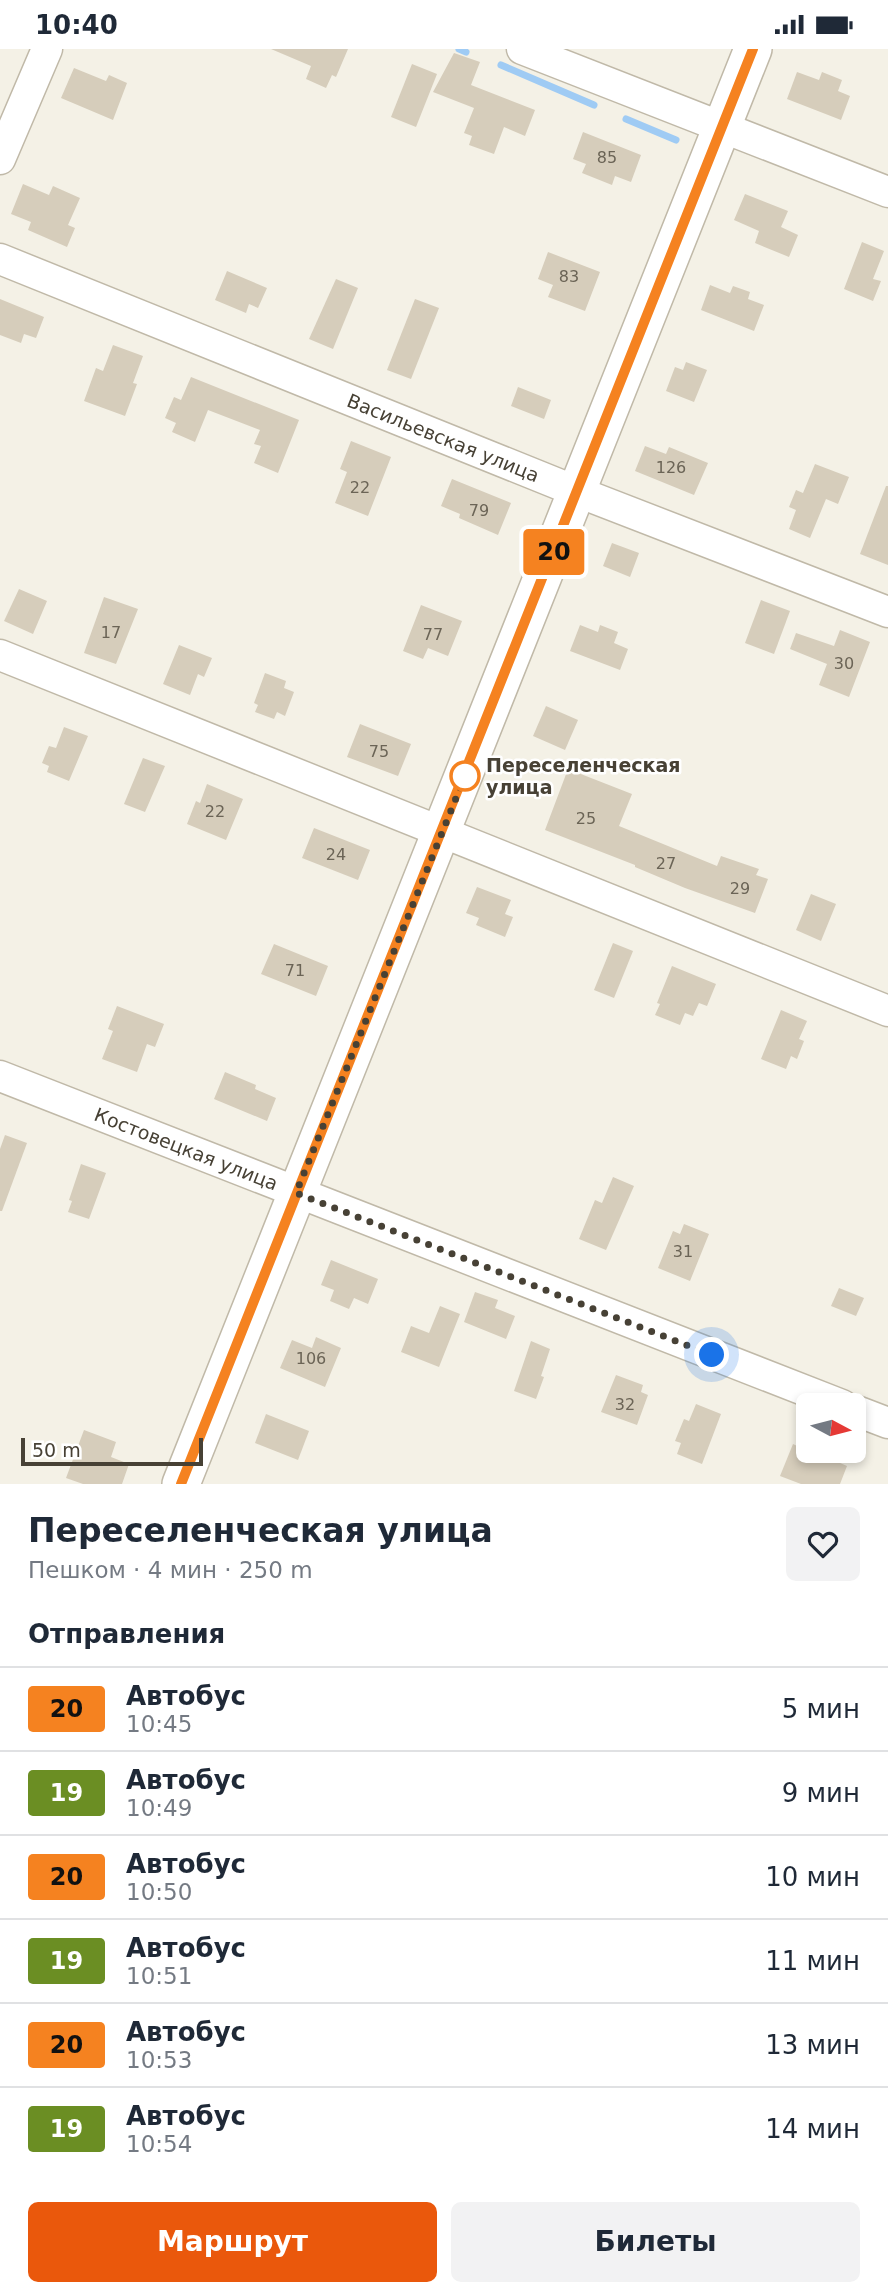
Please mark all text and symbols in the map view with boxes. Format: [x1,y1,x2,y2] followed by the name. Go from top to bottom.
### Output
[35,10,118,40] text: 10:40
[597,148,617,167] house number: 85
[559,267,579,286] house number: 83
[344,389,543,486] street label: Васильевская улица
[656,458,686,477] house number: 126
[350,478,370,497] house number: 22
[469,501,489,520] house number: 79
[522,529,586,575] line badge: 20
[537,538,571,566] text: 20
[101,623,121,642] house number: 17
[423,625,443,644] house number: 77
[834,654,854,673] house number: 30
[369,742,389,761] house number: 75
[486,754,680,798] place label: Переселенческая улица
[450,761,480,791] marker: Переселенческая улица
[205,802,225,821] house number: 22
[576,809,596,828] house number: 25
[326,845,346,864] house number: 24
[656,854,676,873] house number: 27
[730,879,750,898] house number: 29
[285,961,305,980] house number: 71
[91,1103,281,1195] street label: Костовецкая улица
[673,1242,693,1261] house number: 31
[694,1337,729,1372] your location
[296,1349,326,1368] house number: 106
[796,1393,866,1463] north arrow
[796,1393,866,1463] map controls
[615,1395,635,1414] house number: 32
[21,1435,203,1467] scale bar
[32,1439,81,1461] text: 50 m
[786,1507,860,1581] button: heart
[28,1511,493,1550] text: Переселенческая улица
[28,1557,313,1583] text: Пешком · 4 мин · 250 m
[28,1619,225,1649] text: Отправления
[126,1681,246,1711] text: Автобус
[782,1694,860,1724] text: 5 мин
[50,1695,83,1723] text: 20
[126,1711,192,1737] text: 10:45
[126,1765,246,1795] text: Автобус
[782,1778,860,1808] text: 9 мин
[50,1779,83,1807] text: 19
[126,1795,192,1821] text: 10:49
[126,1849,246,1879] text: Автобус
[765,1862,860,1892] text: 10 мин
[50,1863,83,1891] text: 20
[126,1879,192,1905] text: 10:50
[126,1933,246,1963] text: Автобус
[765,1946,860,1976] text: 11 мин
[50,1947,83,1975] text: 19
[126,1963,192,1989] text: 10:51
[126,2017,246,2047] text: Автобус
[765,2030,860,2060] text: 13 мин
[50,2031,83,2059] text: 20
[126,2047,192,2073] text: 10:53
[126,2101,246,2131] text: Автобус
[765,2114,860,2144] text: 14 мин
[50,2115,83,2143] text: 19
[126,2131,192,2157] text: 10:54
[28,2202,437,2282] button: Маршрут
[451,2202,860,2282] button: Билеты

